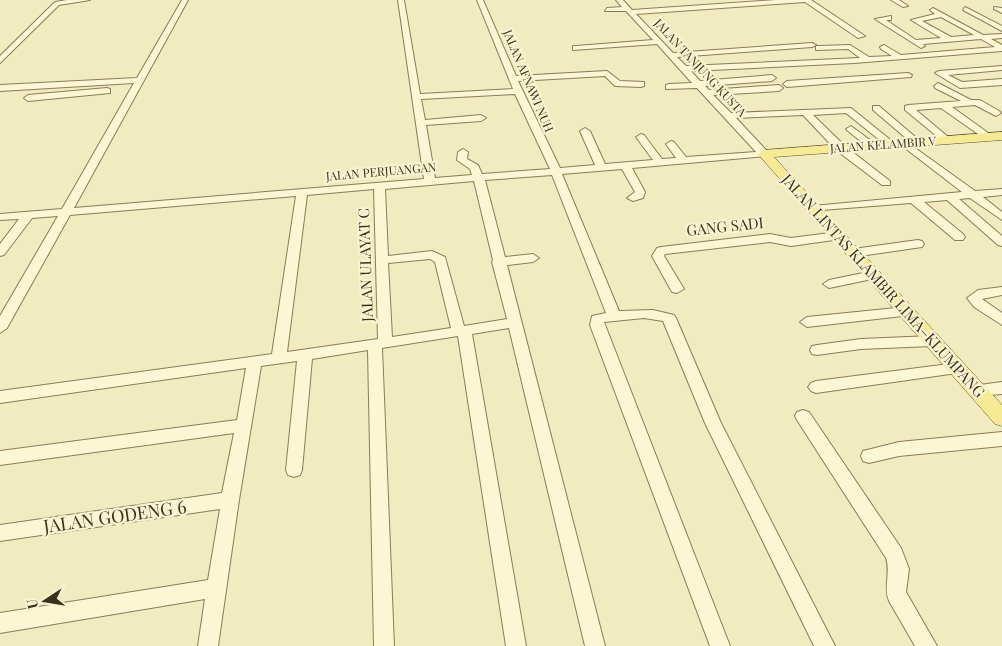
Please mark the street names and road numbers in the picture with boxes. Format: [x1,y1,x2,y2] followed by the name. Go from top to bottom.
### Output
[650,14,751,120] street label: JALAN TANJUNG KUSTA
[500,26,558,134] street label: JALAN AFNAWI NUH
[828,132,937,156] street label: JALAN KELAMBIR V
[324,158,437,184] street label: JALAN PERJUANGAN
[777,169,990,402] street label: JALAN LINTAS KLAMBIR LIMA–KLUMPANG
[353,208,377,323] street label: JALAN ULAYAT C
[685,212,764,240] street label: GANG SADI
[41,494,188,538] street label: JALAN GODENG 6

